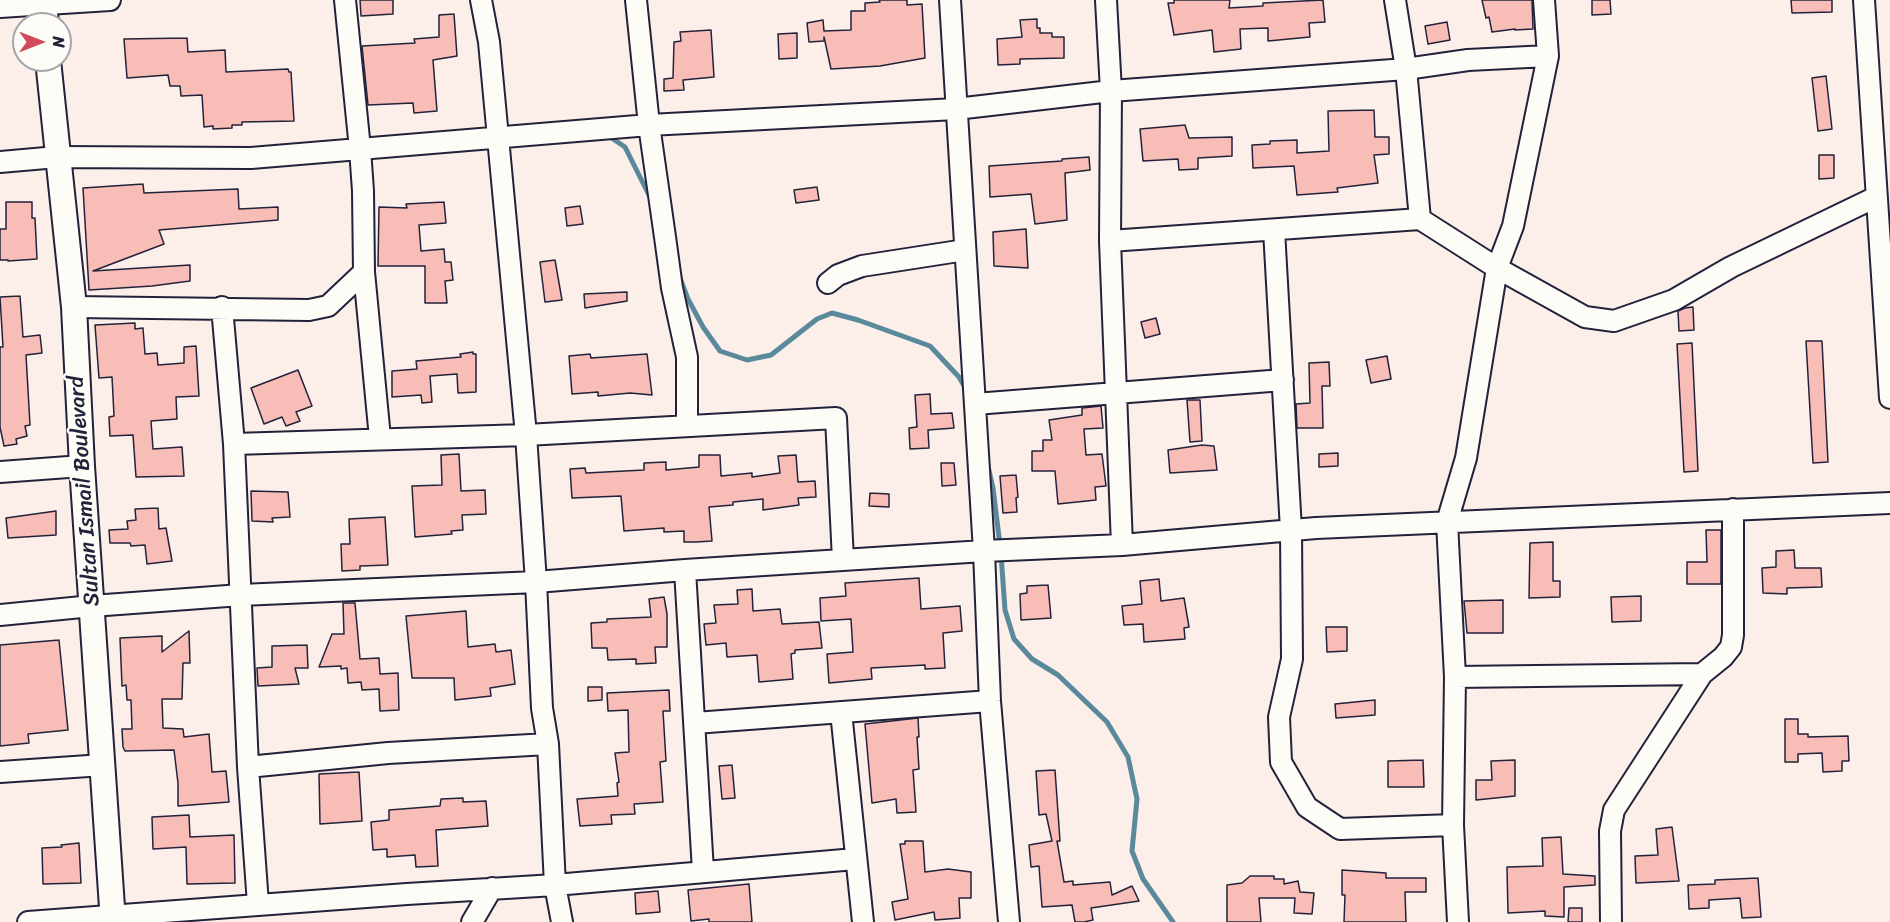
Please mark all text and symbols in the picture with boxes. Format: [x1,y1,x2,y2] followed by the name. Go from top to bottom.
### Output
[12,12,72,72] north arrow
[44,36,73,48] text: N
[64,375,106,607] street label: Sultan Ismail Boulevard

